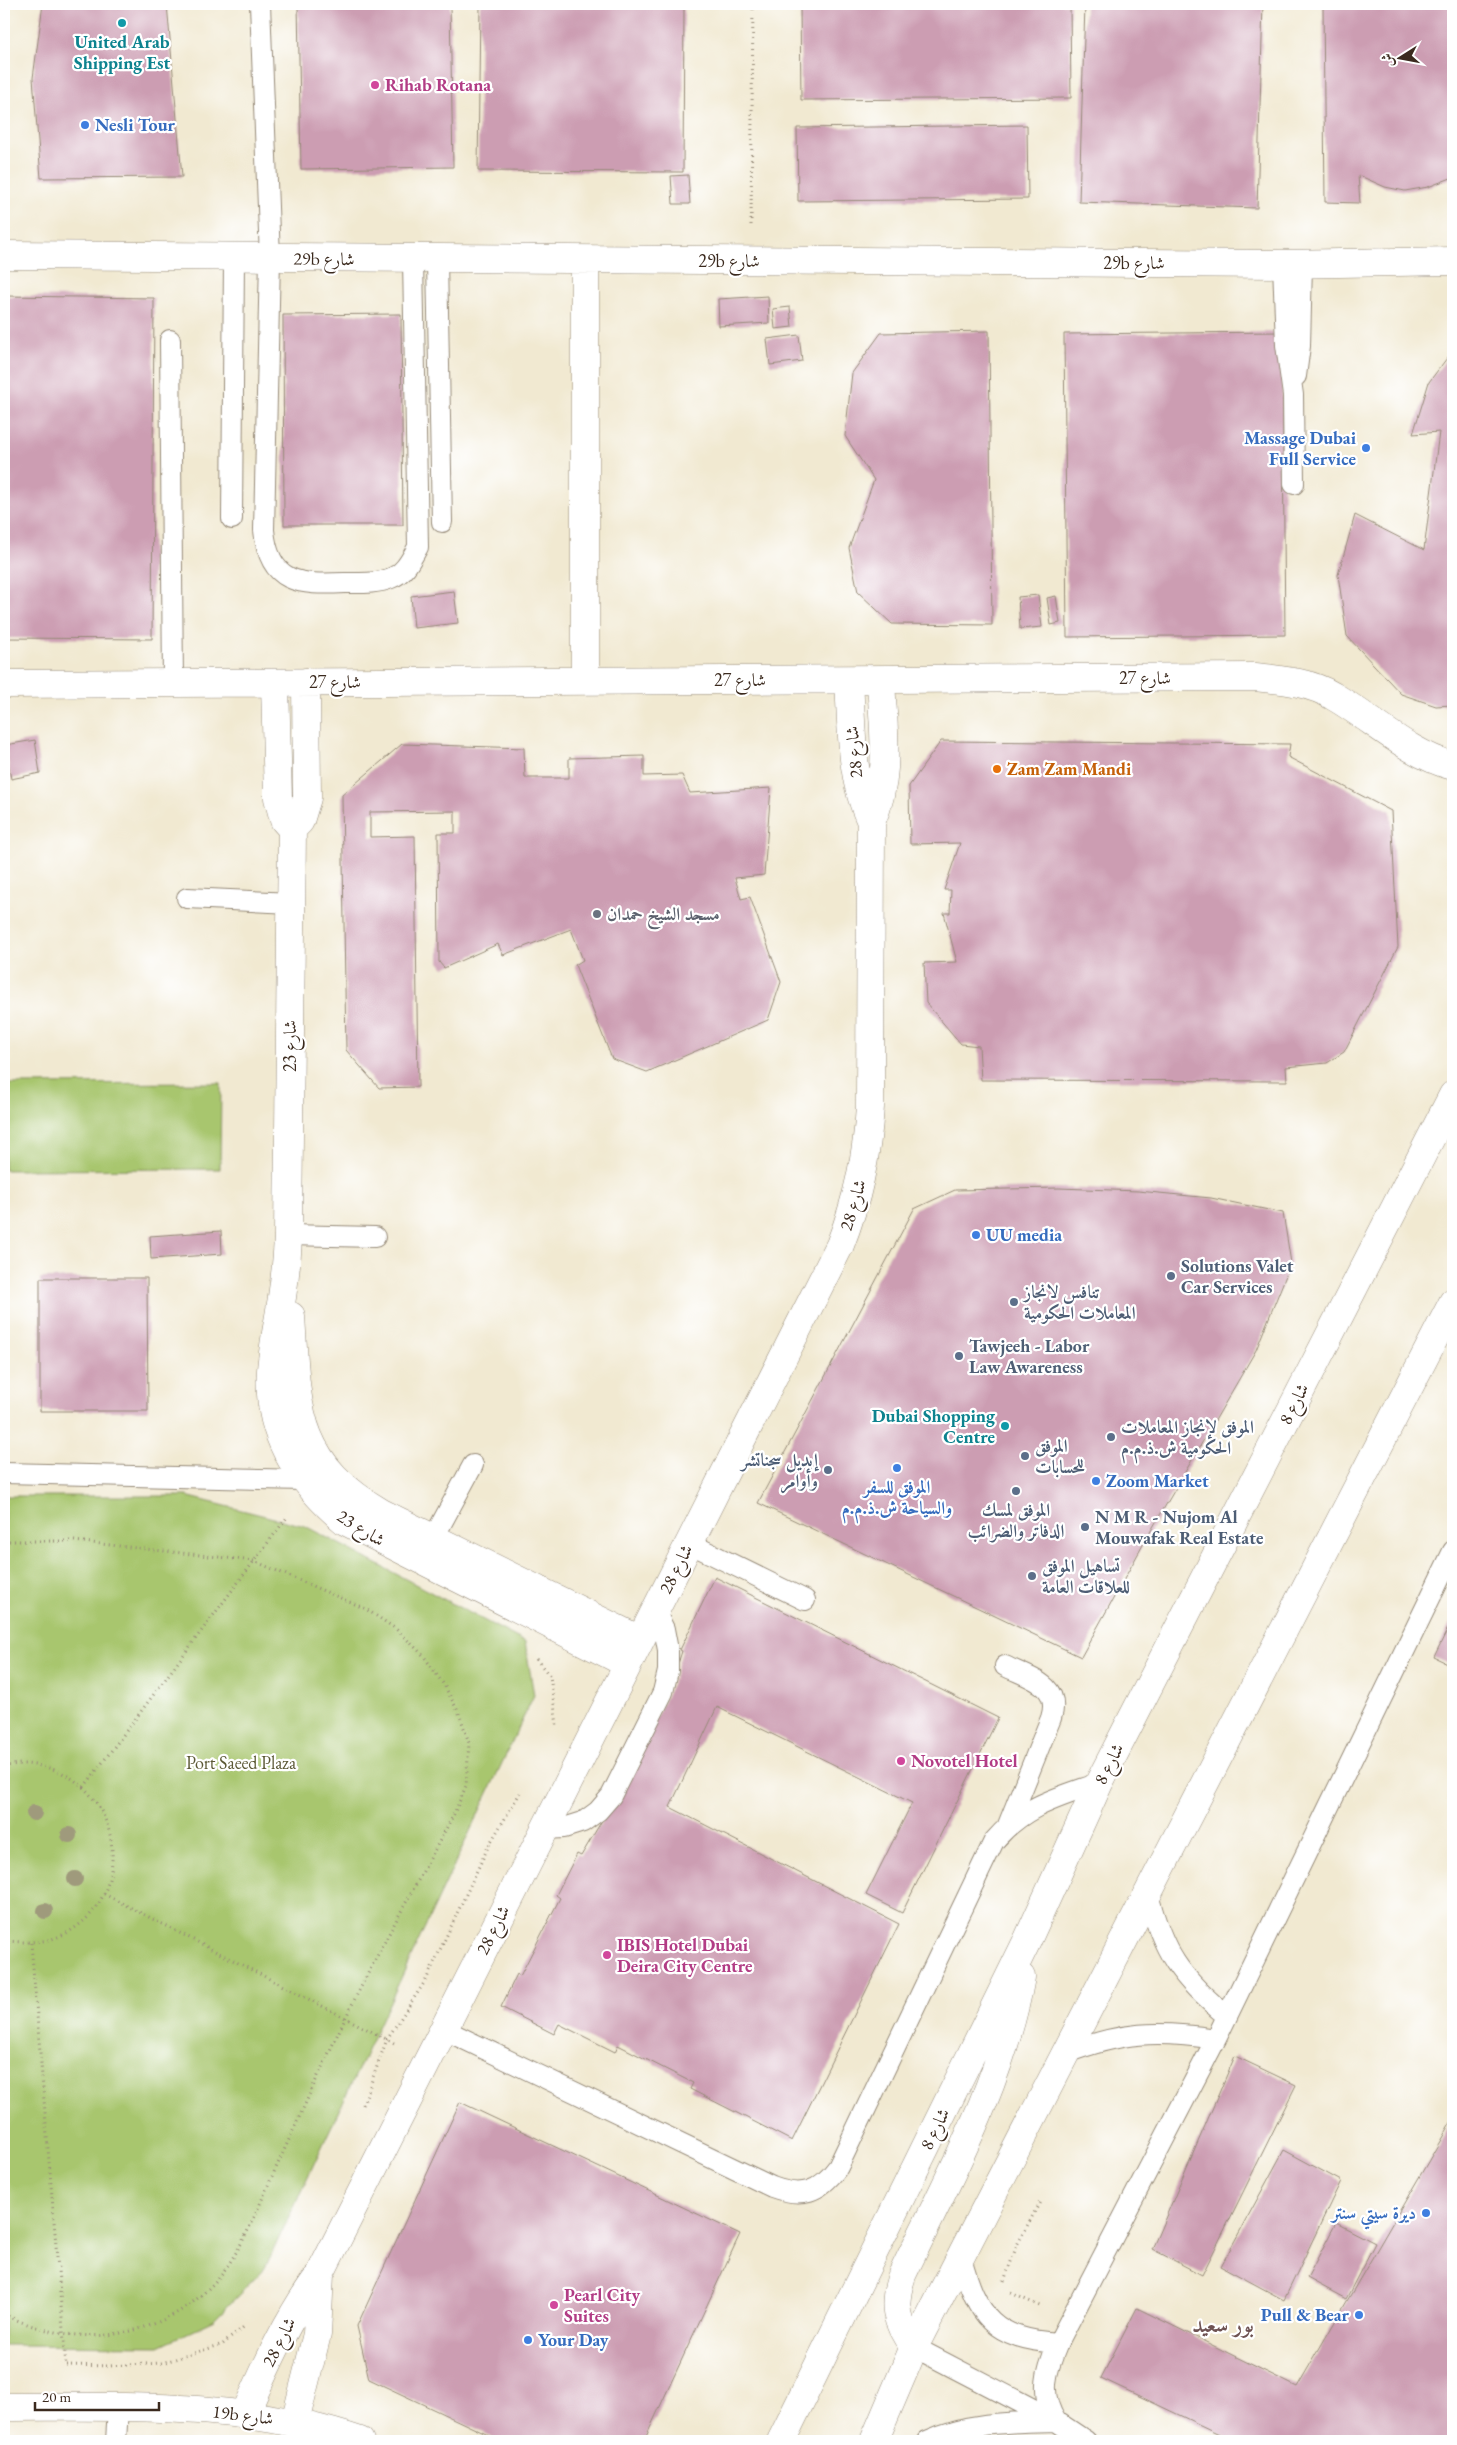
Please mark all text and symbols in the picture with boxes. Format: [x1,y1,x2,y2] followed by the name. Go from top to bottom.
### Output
[116,17,128,29] marker: United Arab Shipping Est
[74,30,170,74] place label: United Arab Shipping Est
[1374,32,1424,82] north arrow
[1377,52,1397,69] text: ش
[385,73,491,96] place label: Rihab Rotana
[369,79,381,91] marker: Rihab Rotana
[95,113,176,136] place label: Nesli Tour
[79,119,91,131] marker: Nesli Tour
[293,246,355,275] street label: 29b شارع
[698,249,760,276] street label: 29b شارع
[1103,251,1165,278] street label: 29b شارع
[1244,426,1357,470] place label: Massage Dubai Full Service
[1360,442,1372,454] marker: Massage Dubai Full Service
[1119,666,1171,693] street label: شارع 27
[714,668,766,695] street label: شارع 27
[309,670,361,697] street label: شارع 27
[840,725,871,779] street label: شارع 28
[1007,757,1132,780] place label: Zam Zam Mandi
[991,763,1003,775] marker: Zam Zam Mandi
[607,902,720,930] place label: مسجد الشيخ حمدان
[591,908,603,920] marker: مسجد الشيخ حمدان
[278,1020,305,1072] street label: شارع 23
[834,1177,875,1234] street label: شارع 28
[986,1223,1062,1246] place label: UU media
[970,1229,982,1241] marker: UU media
[1181,1254,1294,1298] place label: Solutions Valet Car Services
[1165,1270,1177,1282] marker: Solutions Valet Car Services
[1022,1280,1136,1324] place label: تنافس لانجاز المعاملات الحكومية
[1008,1296,1020,1308] marker: تنافس لانجاز المعاملات الحكومية
[969,1334,1090,1378] place label: Tawjeeh - Labor Law Awareness
[953,1350,965,1362] marker: Tawjeeh - Labor Law Awareness
[1273,1379,1317,1430] street label: شارع 8
[872,1404,996,1448] place label: Dubai Shopping Centre
[1121,1415,1254,1464] place label: الموفق لإنجاز المعاملات الحكومية ش.ذ.م.م
[999,1420,1011,1432] marker: Dubai Shopping Centre
[1105,1431,1117,1443] marker: الموفق لإنجاز المعاملات الحكومية ش.ذ.م.م
[1035,1434,1086,1478] place label: الموفق للحسابات
[739,1448,820,1494] place label: إيديل سجناتشر وأوامر
[1019,1450,1031,1462] marker: الموفق للحسابات
[891,1462,903,1474] marker: الموفق للسفر والسياحة ش.ذ.م.م
[822,1464,834,1476] marker: إيديل سجناتشر وأوامر
[1106,1469,1209,1492] place label: Zoom Market
[842,1475,952,1524] place label: الموفق للسفر والسياحة ش.ذ.م.م
[1090,1475,1102,1487] marker: Zoom Market
[1010,1485,1022,1497] marker: الموفق لمسك الدفاتر والضرائب
[968,1498,1064,1543] place label: الموفق لمسك الدفاتر والضرائب
[331,1504,389,1555] street label: شارع 23
[1095,1505,1264,1549] place label: N M R - Nujom Al Mouwafak Real Estate
[1079,1521,1091,1533] marker: N M R - Nujom Al Mouwafak Real Estate
[653,1540,701,1599] street label: شارع 28
[1042,1554,1130,1598] place label: تساهيل الموفق للعلاقات العامة
[1026,1570,1038,1582] marker: تساهيل الموفق للعلاقات العامة
[1088,1739,1132,1790] street label: شارع 8
[911,1749,1018,1772] place label: Novotel Hotel
[186,1751,297,1774] park label: Port Saeed Plaza
[895,1755,907,1767] marker: Novotel Hotel
[470,1901,518,1960] street label: شارع 28
[617,1933,753,1977] place label: IBIS Hotel Dubai Deira City Centre
[601,1949,613,1961] marker: IBIS Hotel Dubai Deira City Centre
[915,2104,958,2155] street label: شارع 8
[1330,2201,1416,2230] place label: ديرة سيتي سنتر
[1420,2207,1432,2219] marker: ديرة سيتي سنتر
[564,2283,640,2327] place label: Pearl City Suites
[548,2299,560,2311] marker: Pearl City Suites
[1261,2303,1350,2326] place label: Pull & Bear
[1353,2309,1365,2321] marker: Pull & Bear
[1192,2310,1254,2339] district label: بور سعيد
[256,2313,304,2372] street label: شارع 28
[538,2328,609,2351] place label: Your Day
[522,2334,534,2346] marker: Your Day
[35,2380,159,2412] scale bar
[42,2387,71,2406] text: 20 m
[211,2399,275,2434] street label: 19b شارع

